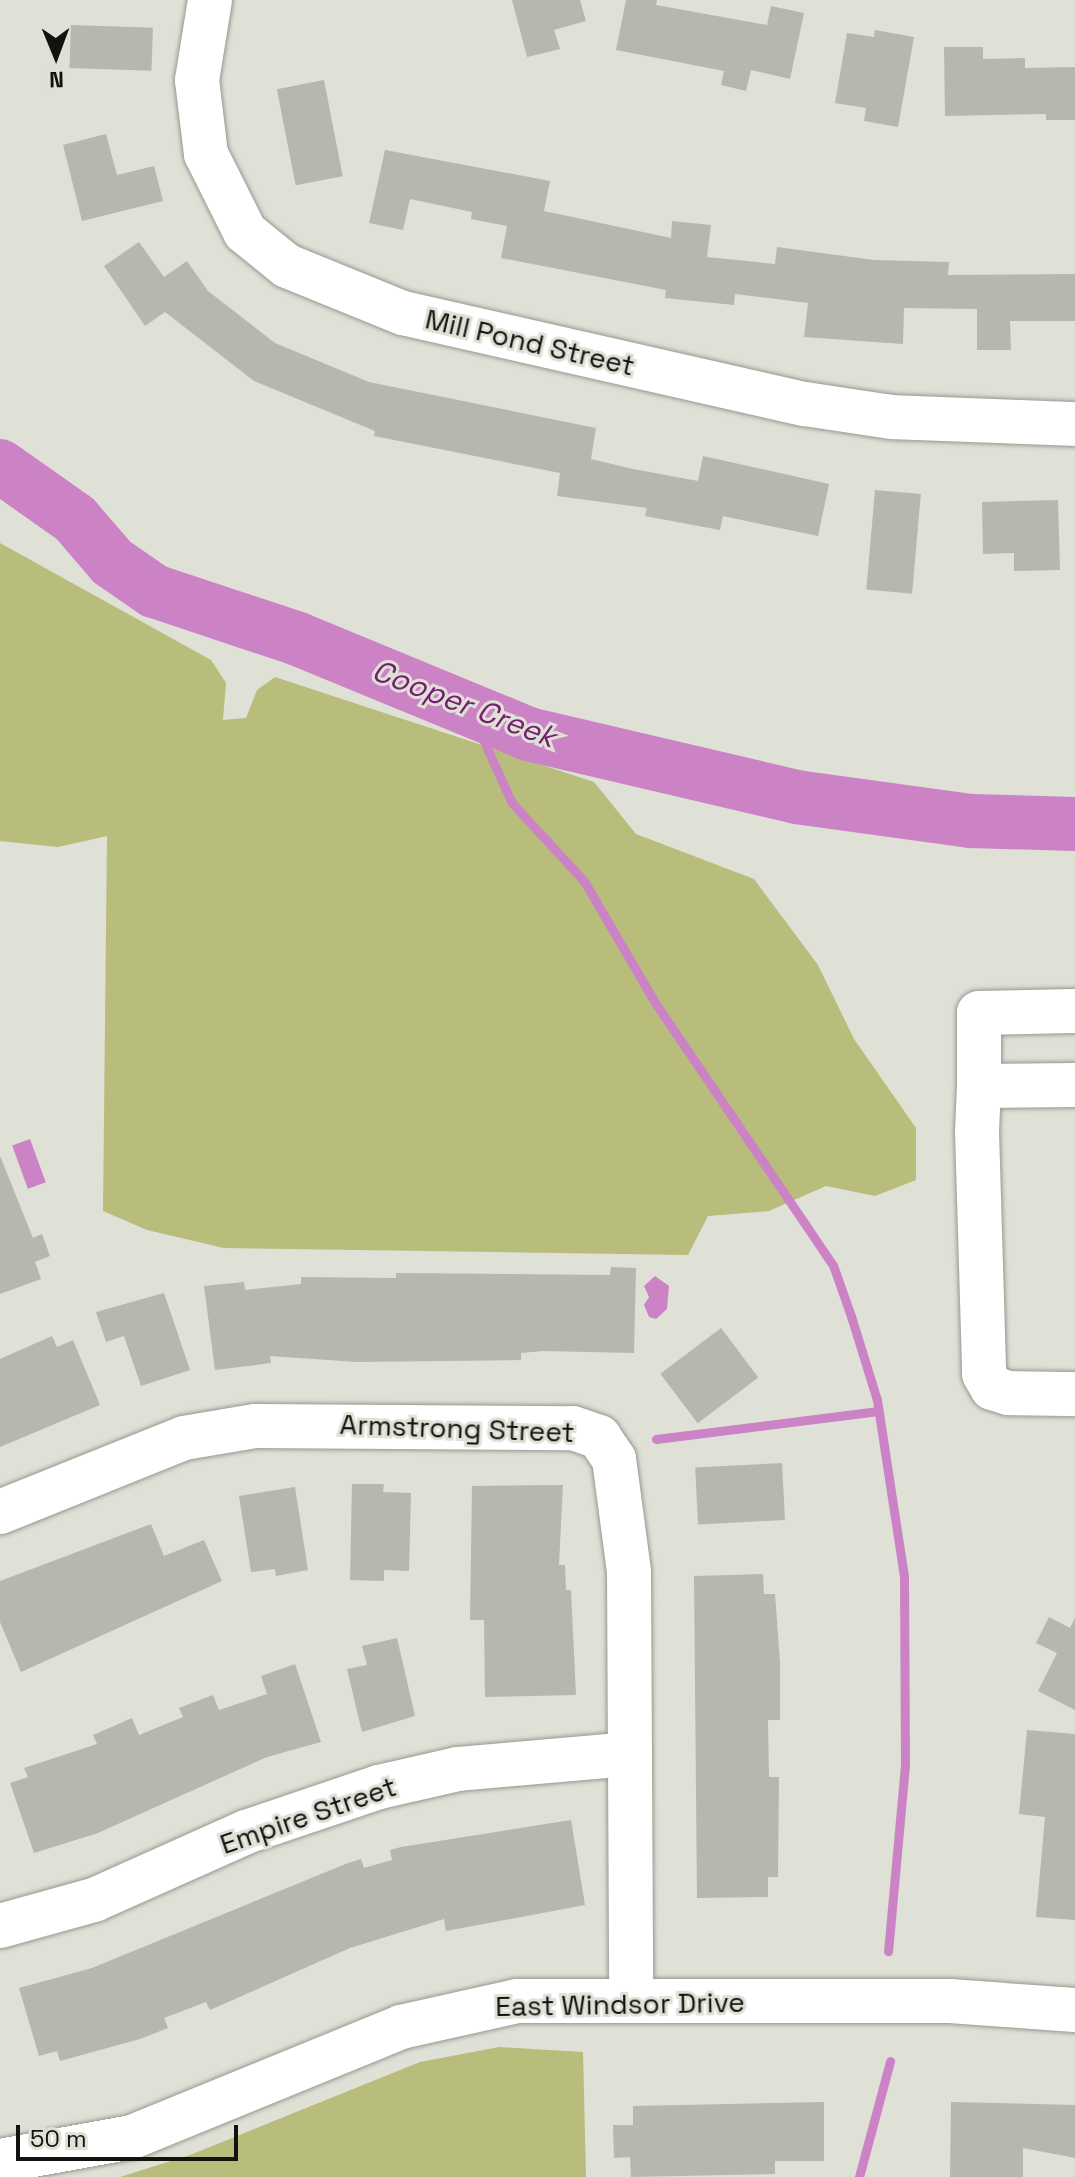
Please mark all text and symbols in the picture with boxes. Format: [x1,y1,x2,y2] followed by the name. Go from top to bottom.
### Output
[16,16,96,96] north arrow
[49,66,64,94] text: N
[422,302,638,382] street label: Mill Pond Street
[367,652,561,756] water label: Cooper Creek
[339,1407,575,1449] street label: Armstrong Street
[215,1769,401,1861] street label: Empire Street
[495,1985,745,2023] street label: East Windsor Drive
[20,2109,242,2159] scale bar
[30,2123,87,2154] text: 50 m

